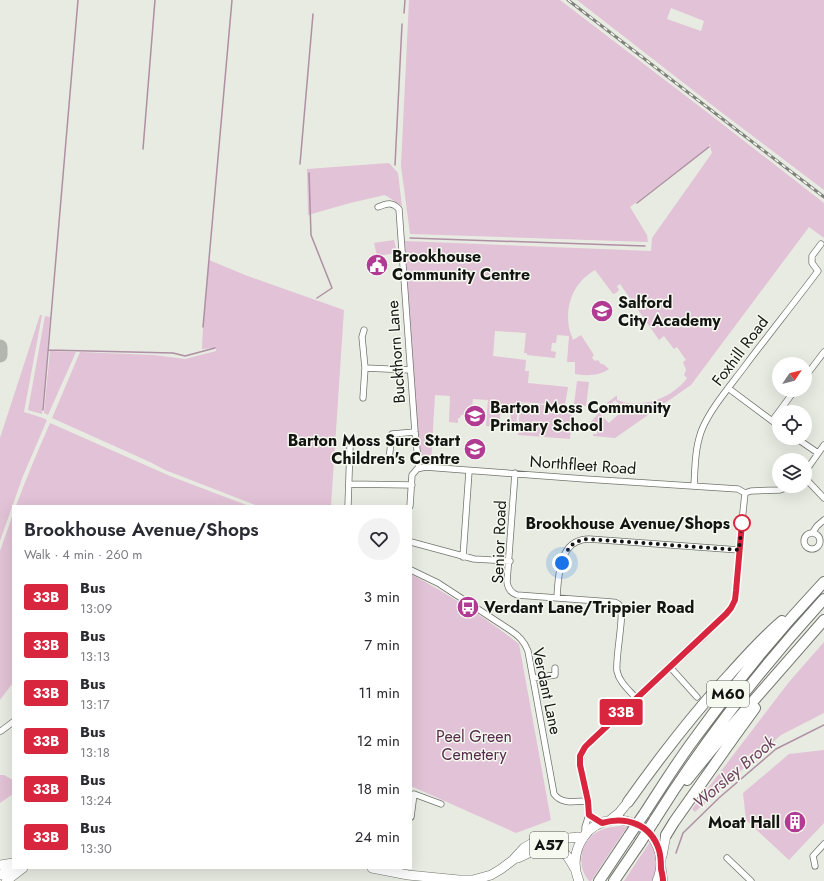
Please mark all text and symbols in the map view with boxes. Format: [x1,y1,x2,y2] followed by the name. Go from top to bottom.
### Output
[392,245,530,286] place label: Brookhouse Community Centre
[364,252,390,278] public building icon: Brookhouse Community Centre
[618,291,721,332] place label: Salford City Academy
[589,298,615,324] school or university icon: Salford City Academy
[381,300,411,404] street label: Buckthorn Lane
[706,311,774,391] street label: Foxhill Road
[772,357,812,397] north arrow
[772,357,812,493] map controls
[490,396,671,437] place label: Barton Moss Community Primary School
[462,403,488,429] school or university icon: Barton Moss Community Primary School
[772,405,812,445] button: locate
[288,429,461,470] place label: Barton Moss Sure Start Children's Centre
[462,436,488,462] school or university icon: Barton Moss Sure Start Children's Centre
[529,450,637,480] street label: Northfleet Road
[772,453,812,493] button: layers
[486,500,512,584] street label: Senior Road
[525,512,730,535] place label: Brookhouse Avenue/Shops
[733,514,751,532] marker: Brookhouse Avenue/Shops
[24,516,259,543] text: Brookhouse Avenue/Shops
[358,518,400,560] button: heart
[24,545,142,564] text: Walk · 4 min · 260 m
[552,553,572,573] your location
[80,577,105,599] text: Bus
[364,586,400,608] text: 3 min
[33,587,59,607] text: 33B
[455,594,481,620] bus stop icon: Verdant Lane/Trippier Road
[483,596,695,619] place label: Verdant Lane/Trippier Road
[80,599,112,618] text: 13:09
[80,625,105,647] text: Bus
[364,634,400,656] text: 7 min
[33,635,59,655] text: 33B
[527,645,567,737] street label: Verdant Lane
[80,647,110,666] text: 13:13
[80,673,105,695] text: Bus
[707,681,749,707] road number: M60
[359,682,400,704] text: 11 min
[33,683,59,703] text: 33B
[80,695,110,714] text: 13:17
[598,699,644,725] line badge: 33B
[608,702,634,722] text: 33B
[80,721,105,743] text: Bus
[436,725,512,766] park label: Peel Green Cemetery
[357,730,400,752] text: 12 min
[688,730,781,814] water label: Worsley Brook
[33,731,59,751] text: 33B
[80,743,110,762] text: 13:18
[80,769,105,791] text: Bus
[357,778,400,800] text: 18 min
[33,779,59,799] text: 33B
[80,791,112,810] text: 13:24
[782,809,808,835] building icon: Moat Hall
[708,811,780,834] place label: Moat Hall
[80,817,105,839] text: Bus
[355,826,400,848] text: 24 min
[33,827,59,847] text: 33B
[530,832,568,858] road number: A57
[80,839,112,858] text: 13:30

